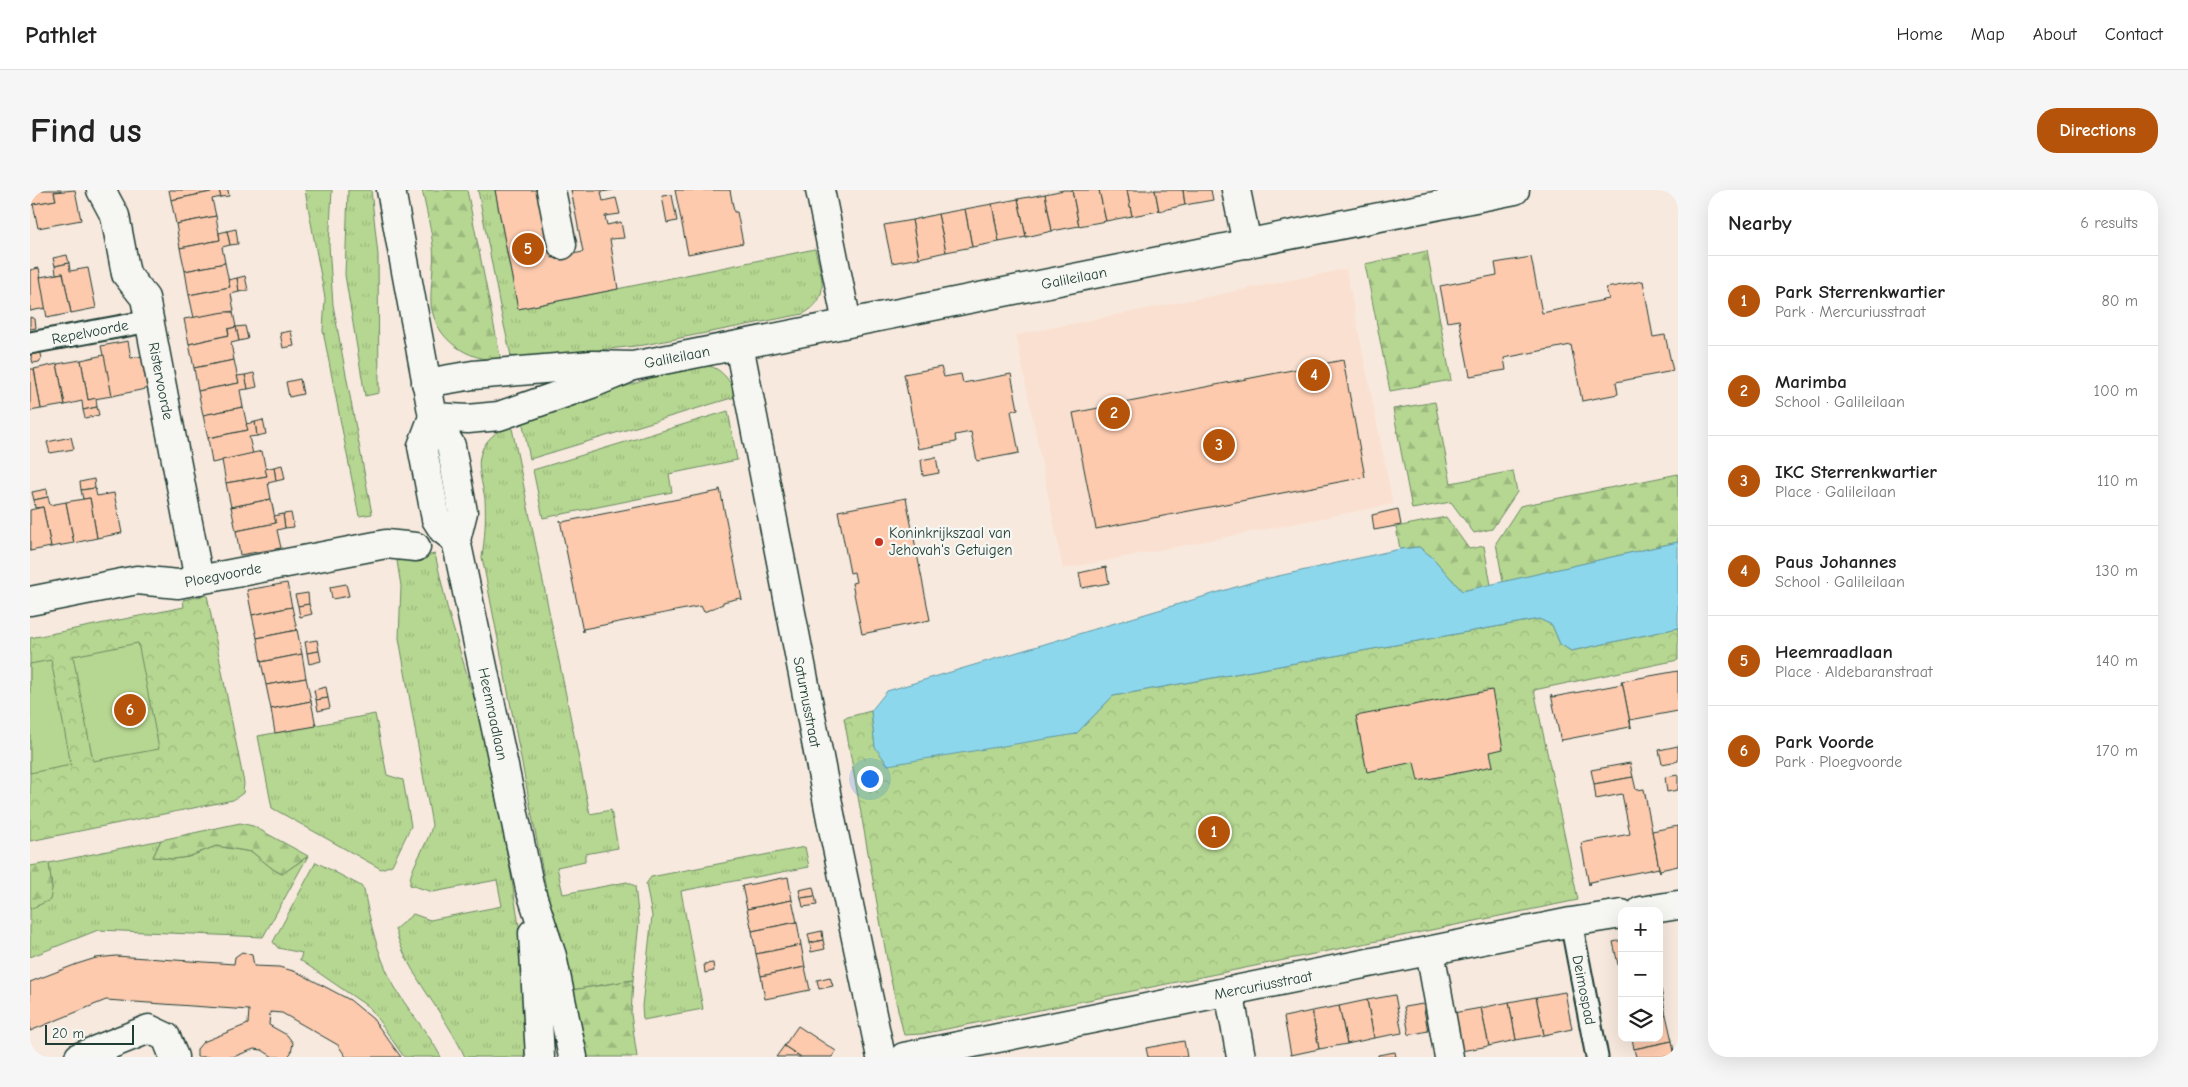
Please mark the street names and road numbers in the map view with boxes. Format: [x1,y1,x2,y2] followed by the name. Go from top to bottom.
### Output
[1040,263,1108,293] street label: Galileilaan
[50,316,130,348] street label: Repelvoorde
[145,341,177,422] street label: Ristervoorde
[643,342,711,372] street label: Galileilaan
[183,559,263,591] street label: Ploegvoorde
[789,655,825,750] street label: Saturnusstraat
[474,666,512,762] street label: Heemraadlaan
[1568,954,1600,1026] street label: Deimospad
[1212,967,1314,1003] street label: Mercuriusstraat

